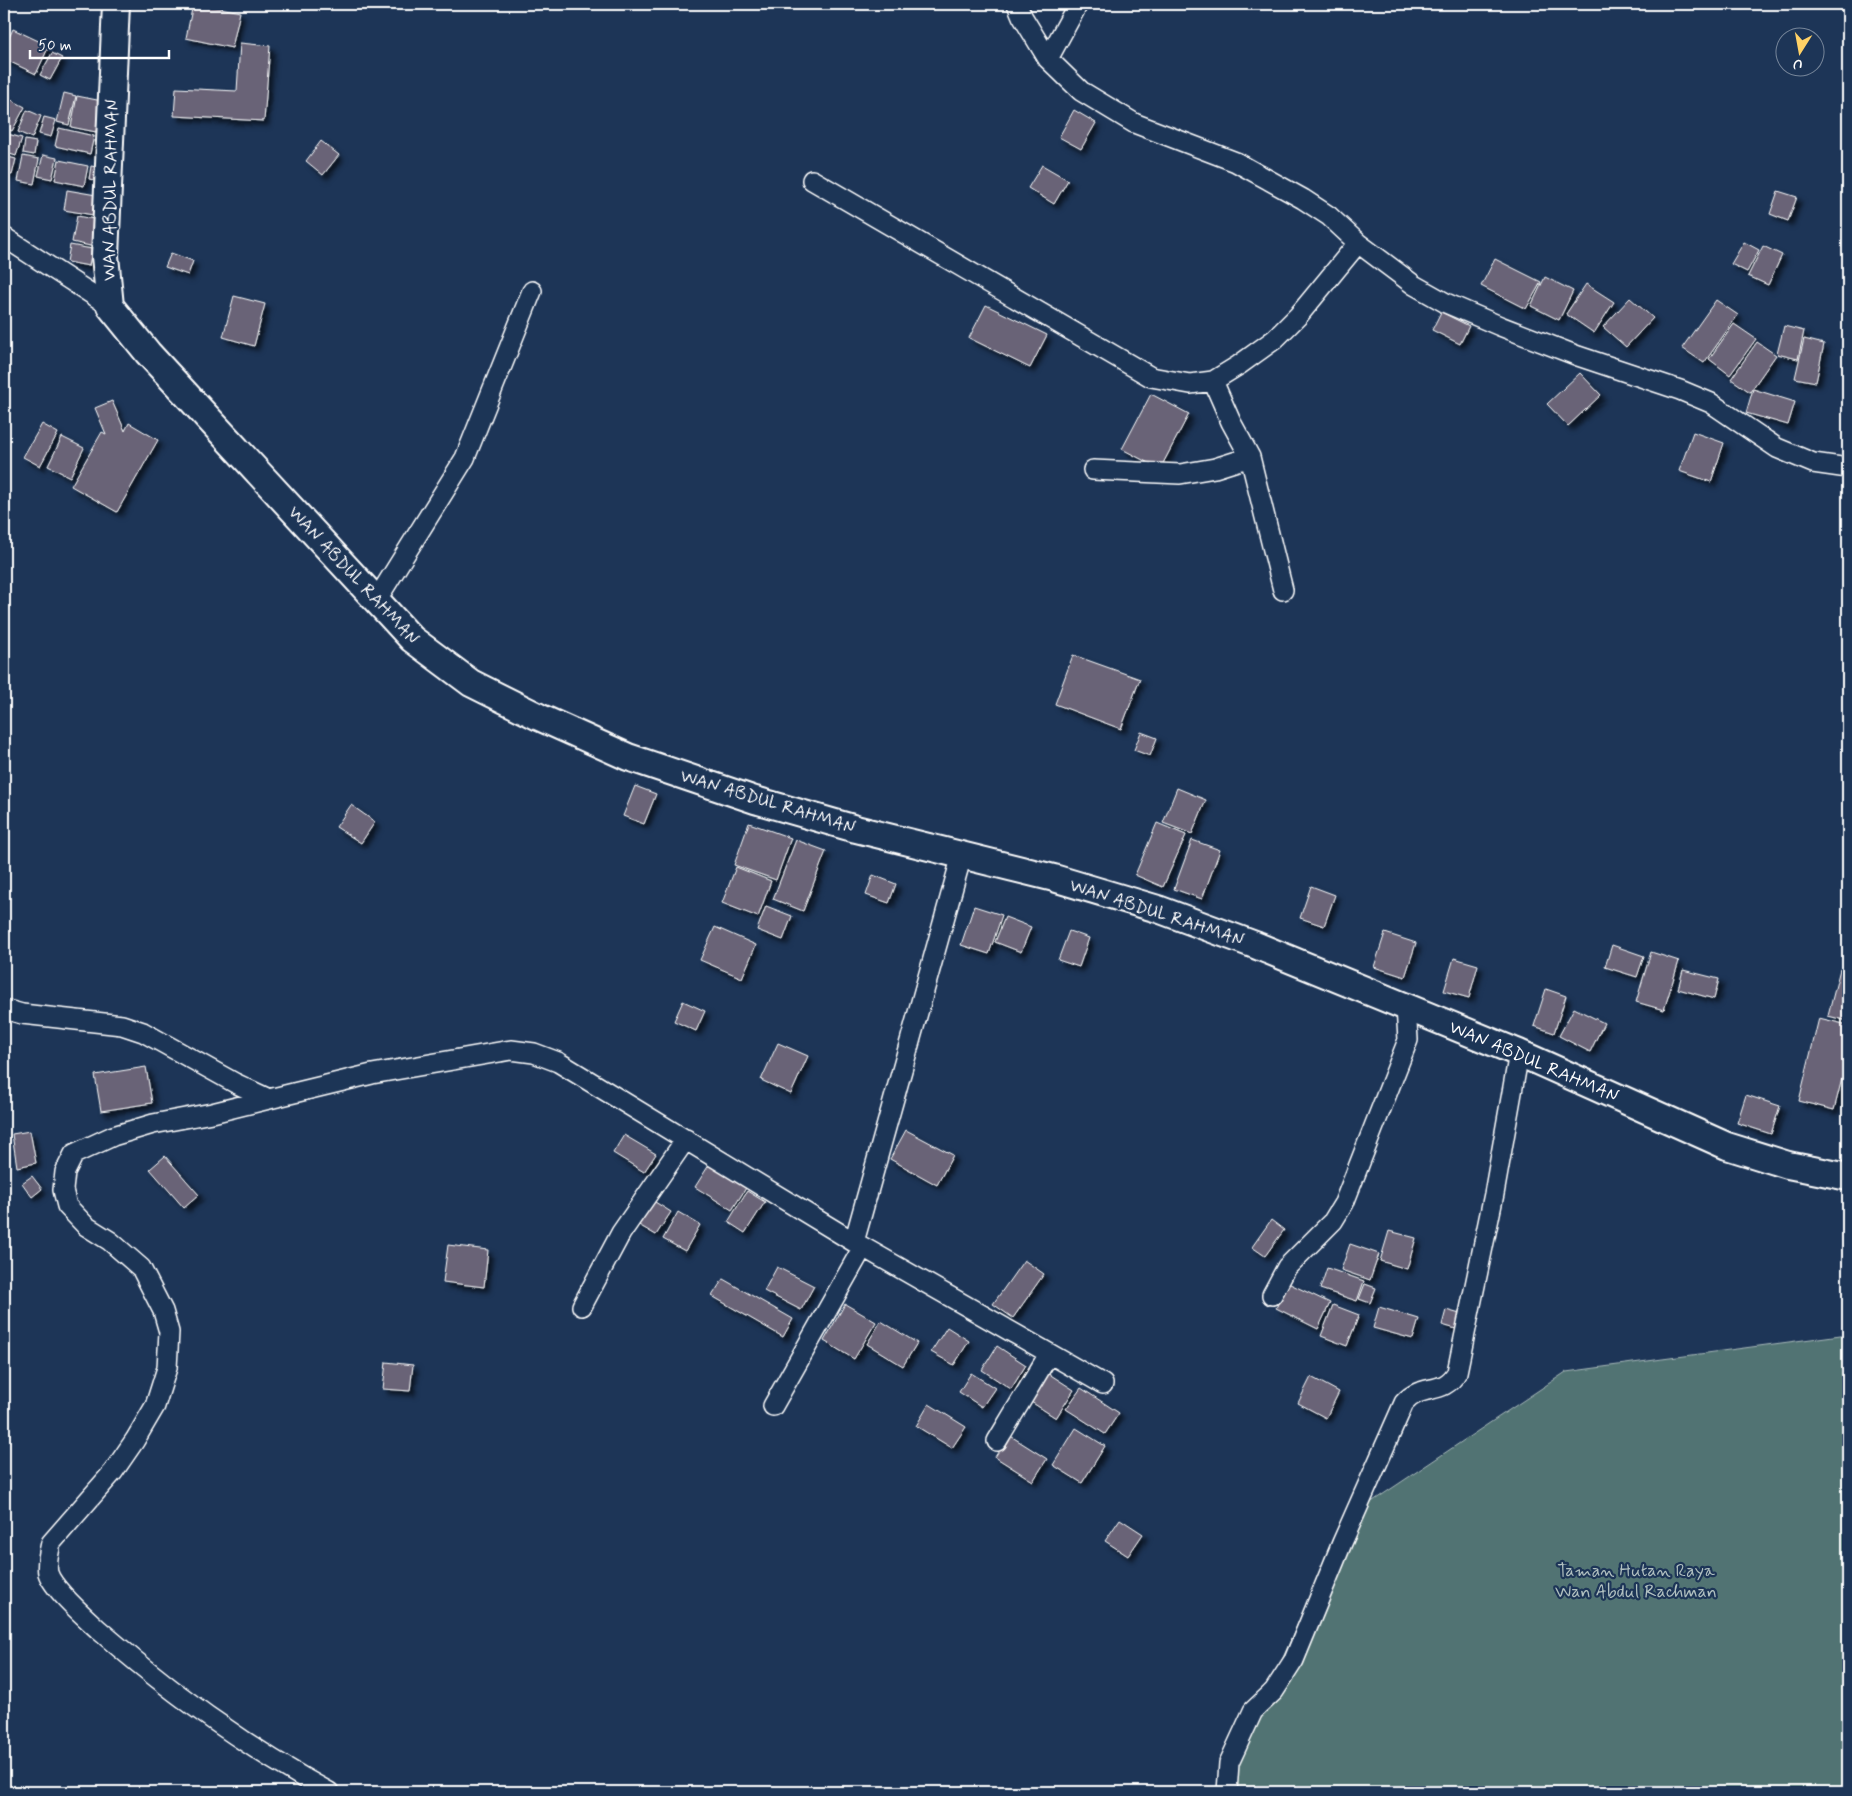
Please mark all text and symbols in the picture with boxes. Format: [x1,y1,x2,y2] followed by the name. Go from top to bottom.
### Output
[30,28,169,60] scale bar
[1774,28,1824,78] north arrow
[38,36,72,56] text: 50 m
[1792,54,1804,73] text: U
[97,98,125,281] street label: WAN ABDUL RAHMAN
[282,501,424,651] street label: WAN ABDUL RAHMAN
[677,764,859,840] street label: WAN ABDUL RAHMAN
[1066,873,1247,953] street label: WAN ABDUL RAHMAN
[1445,1015,1622,1109] street label: WAN ABDUL RAHMAN
[1555,1559,1717,1604] park label: Taman Hutan Raya Wan Abdul Rachman

